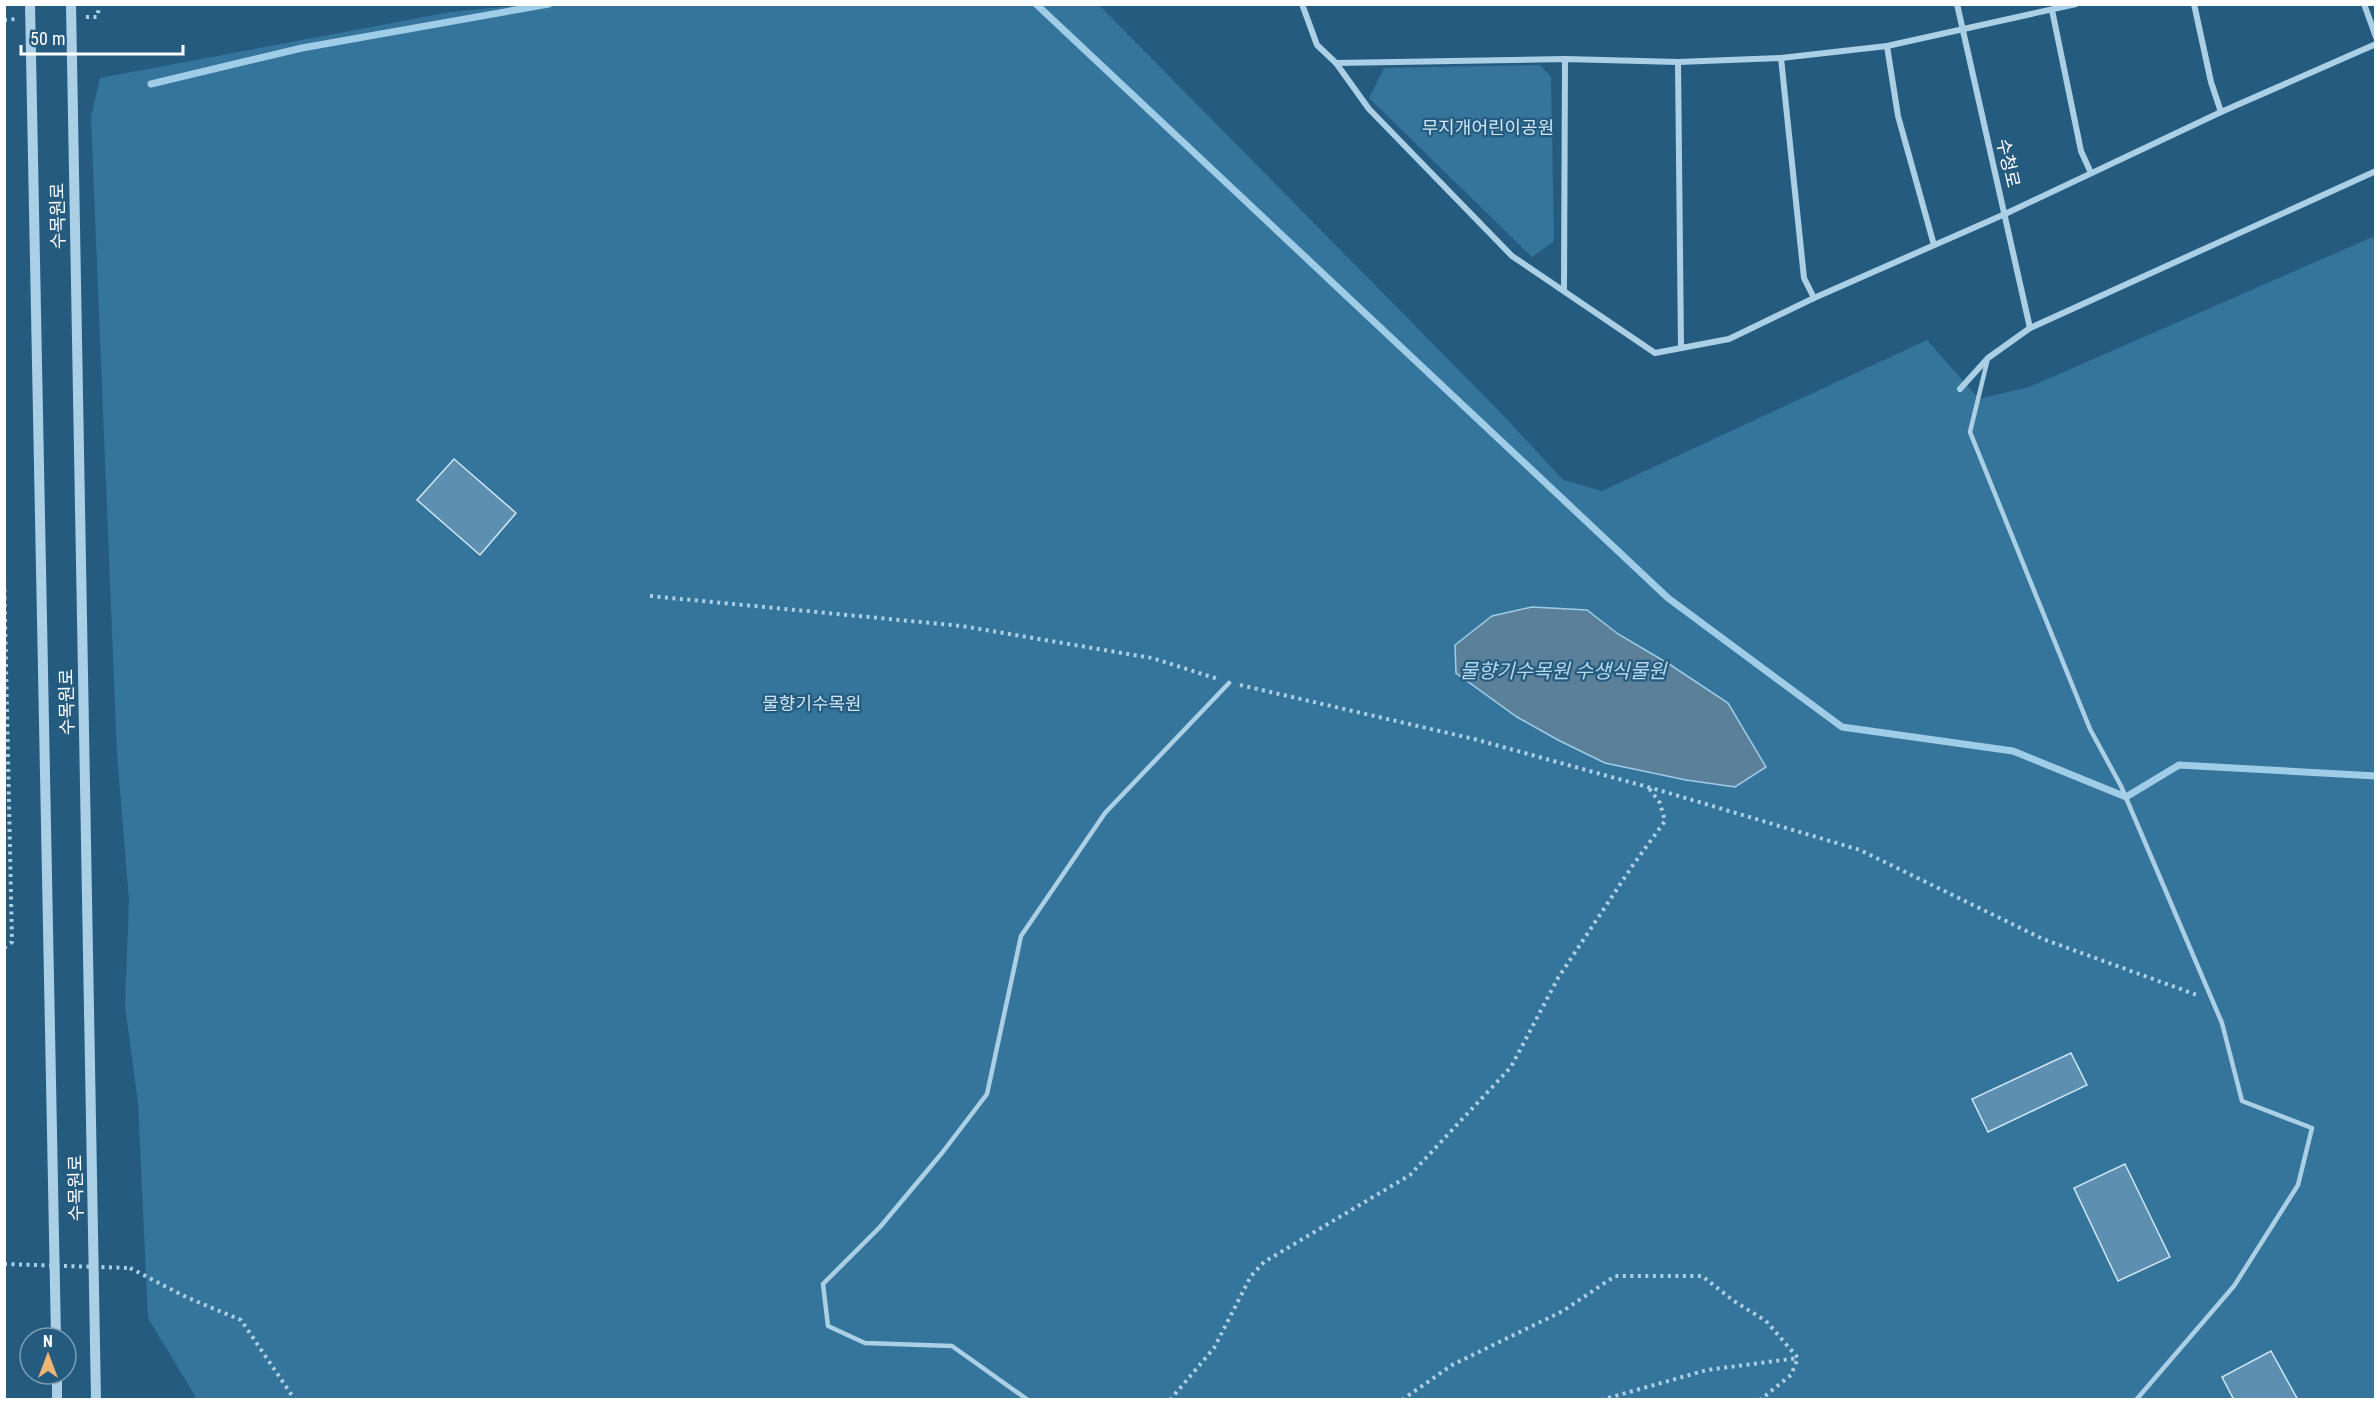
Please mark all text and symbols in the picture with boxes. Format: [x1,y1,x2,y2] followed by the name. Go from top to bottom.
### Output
[21,18,183,56] scale bar
[30,28,65,49] text: 50 m
[1422,117,1554,138] park label: 무지개어린이공원
[1993,136,2024,189] street label: 수청로
[46,183,69,249] street label: 수목원로
[1460,659,1668,683] water label: 물향기수목원 수생식물원
[55,669,78,735] street label: 수목원로
[762,693,862,714] park label: 물향기수목원
[64,1155,87,1221] street label: 수목원로
[18,1326,78,1386] north arrow
[43,1332,53,1351] text: N

